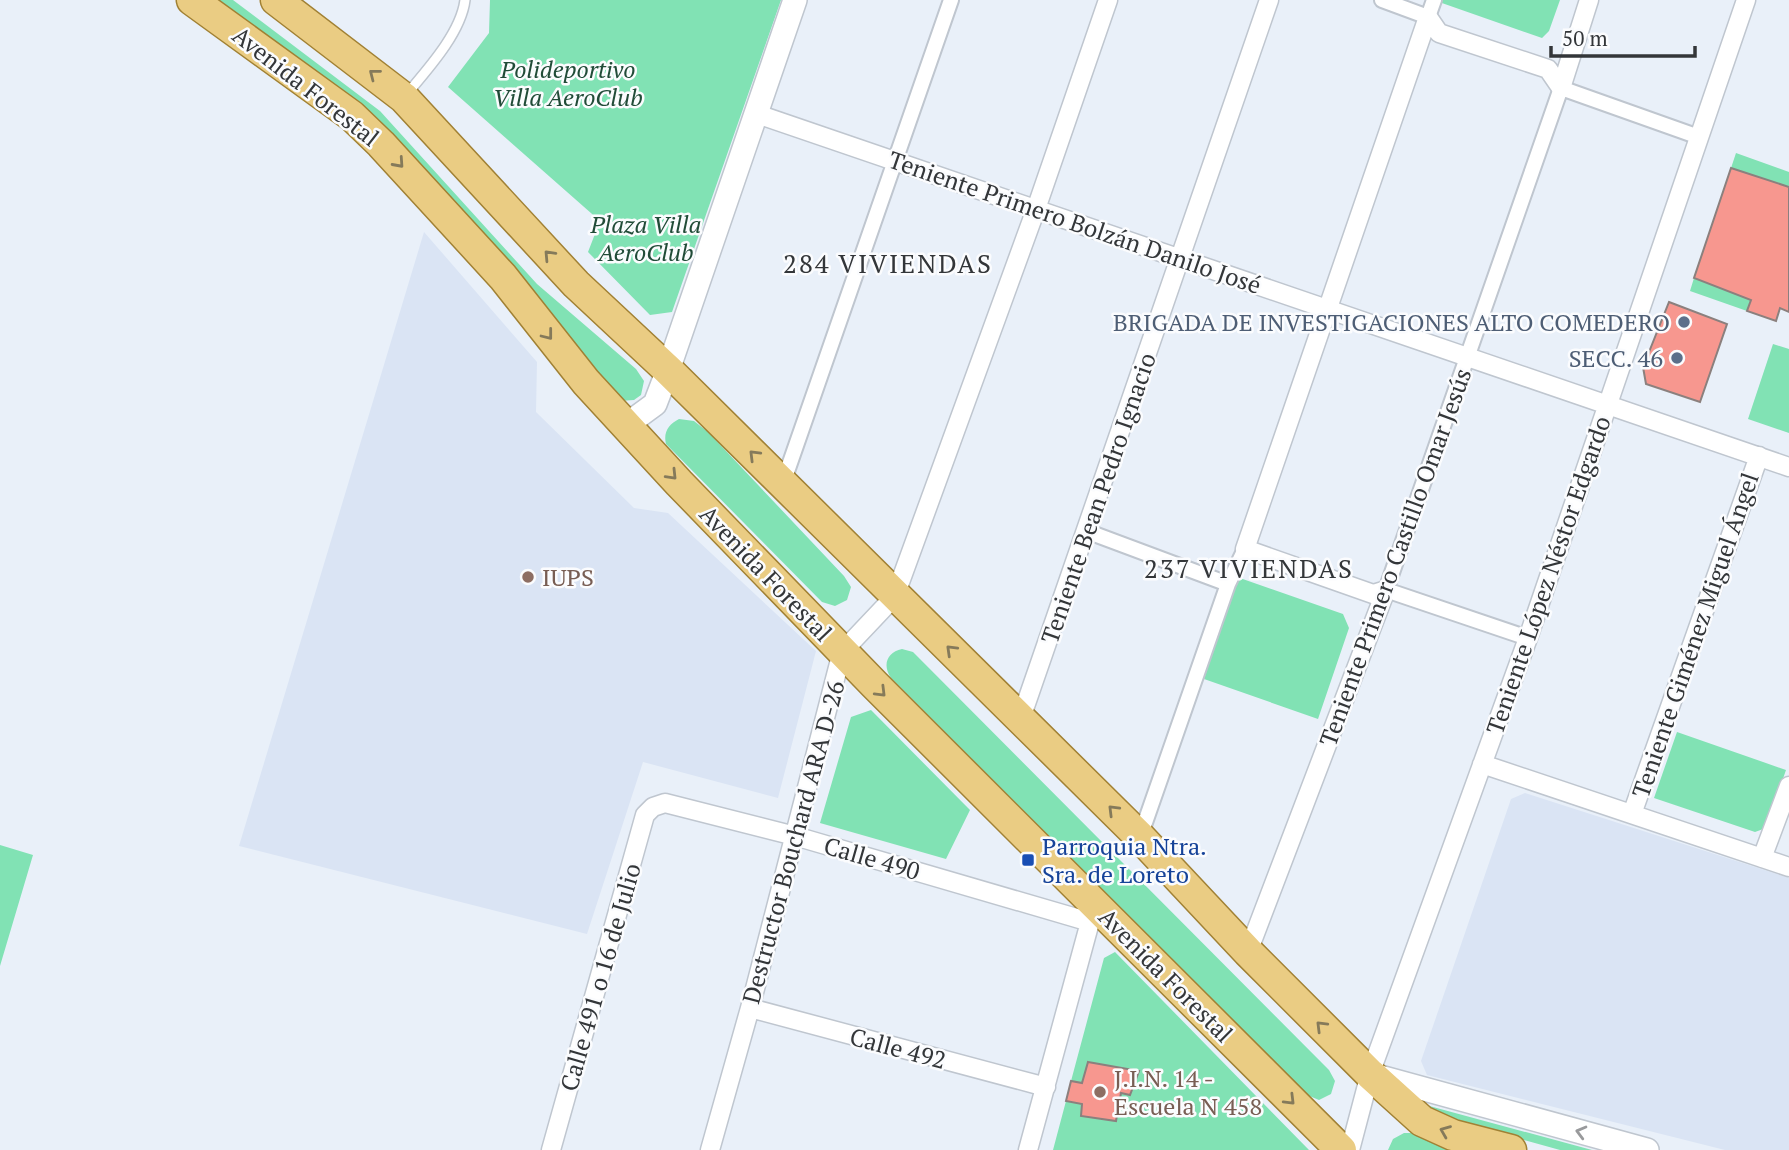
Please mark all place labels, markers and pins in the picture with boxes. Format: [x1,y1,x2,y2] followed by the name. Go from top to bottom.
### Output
[1113,306,1670,338] place label: BRIGADA DE INVESTIGACIONES ALTO COMEDERO
[1676,314,1692,330] marker: BRIGADA DE INVESTIGACIONES ALTO COMEDERO
[1569,342,1663,374] place label: SECC. 46
[1669,350,1685,366] marker: SECC. 46
[542,561,594,593] place label: IUPS
[520,569,536,585] marker: IUPS
[1042,830,1207,890] place label: Parroquia Ntra. Sra. de Loreto
[1020,852,1036,868] marker: Parroquia Ntra. Sra. de Loreto
[1114,1062,1262,1122] place label: J.I.N. 14 - Escuela N 458
[1092,1084,1108,1100] marker: J.I.N. 14 - Escuela N 458

